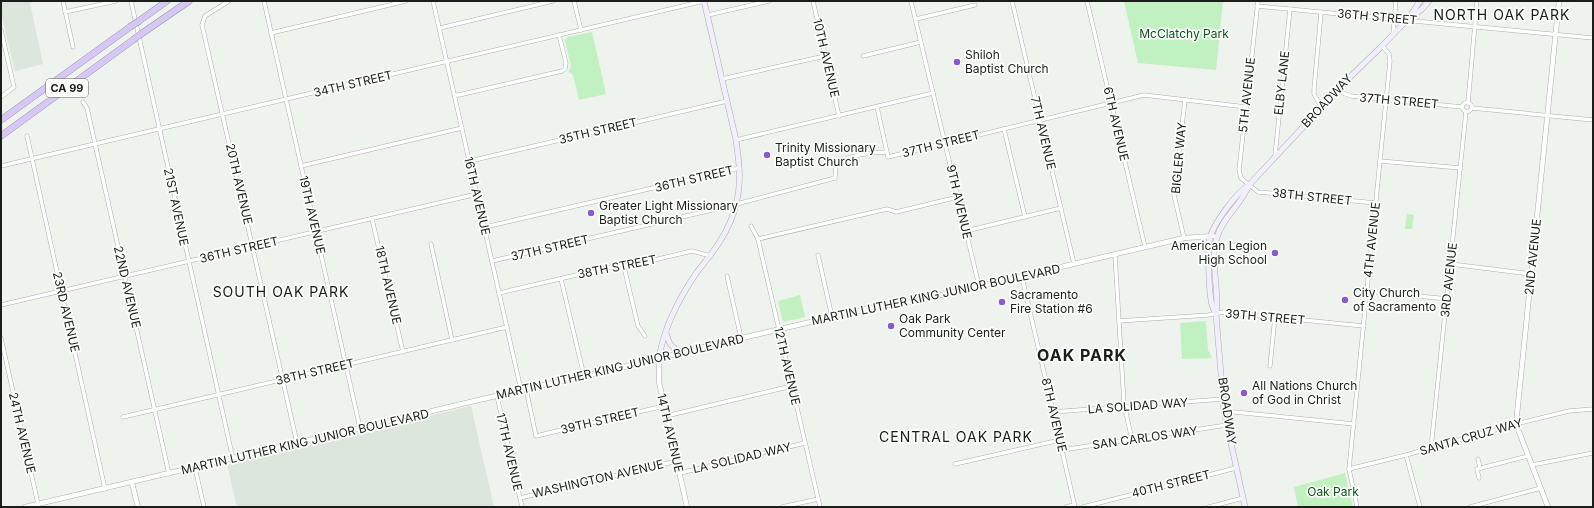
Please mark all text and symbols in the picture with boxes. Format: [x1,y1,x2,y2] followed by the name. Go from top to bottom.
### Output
[1336,6,1418,27] street label: 36TH STREET
[1434,6,1570,23] district label: NORTH OAK PARK
[810,17,843,99] street label: 10TH AVENUE
[1139,26,1229,41] park label: McClatchy Park
[965,47,1049,76] place label: Shiloh Baptist Church
[1271,50,1292,116] street label: ELBY LANE
[952,57,962,67] marker: Shiloh Baptist Church
[1235,57,1258,133] street label: 5TH AVENUE
[312,67,394,100] street label: 34TH STREET
[1298,71,1355,131] street label: BROADWAY
[46,79,88,97] road number: CA 99
[1101,85,1132,162] street label: 6TH AVENUE
[1359,90,1440,111] street label: 37TH STREET
[1028,95,1059,171] street label: 7TH AVENUE
[557,114,639,147] street label: 35TH STREET
[1168,122,1189,194] street label: BIGLER WAY
[900,127,982,160] street label: 37TH STREET
[775,140,876,169] place label: Trinity Missionary Baptist Church
[223,142,256,226] street label: 20TH AVENUE
[762,150,772,160] marker: Trinity Missionary Baptist Church
[461,155,494,237] street label: 16TH AVENUE
[653,162,735,195] street label: 36TH STREET
[944,163,975,240] street label: 9TH AVENUE
[161,167,192,247] street label: 21ST AVENUE
[296,174,329,256] street label: 19TH AVENUE
[1271,185,1353,208] street label: 38TH STREET
[599,198,738,227] place label: Greater Light Missionary Baptist Church
[1360,201,1383,278] street label: 4TH AVENUE
[586,208,596,218] marker: Greater Light Missionary Baptist Church
[1521,218,1544,296] street label: 2ND AVENUE
[509,231,591,264] street label: 37TH STREET
[198,233,280,266] street label: 36TH STREET
[1171,238,1267,267] place label: American Legion High School
[1437,242,1460,318] street label: 3RD AVENUE
[111,244,144,329] street label: 22ND AVENUE
[372,244,405,326] street label: 18TH AVENUE
[1270,248,1280,258] marker: American Legion High School
[576,251,658,282] street label: 38TH STREET
[810,261,1062,328] street label: MARTIN LUTHER KING JUNIOR BOULEVARD
[50,270,83,354] street label: 23RD AVENUE
[213,283,349,300] district label: SOUTH OAK PARK
[1353,285,1436,314] place label: City Church of Sacramento
[1010,287,1093,316] place label: Sacramento Fire Station #6
[1340,295,1350,305] marker: City Church of Sacramento
[997,297,1007,307] marker: Sacramento Fire Station #6
[1224,306,1306,327] street label: 39TH STREET
[899,311,1006,340] place label: Oak Park Community Center
[886,321,896,331] marker: Oak Park Community Center
[771,325,804,407] street label: 12TH AVENUE
[494,331,745,402] street label: MARTIN LUTHER KING JUNIOR BOULEVARD
[1037,345,1127,365] district label: OAK PARK
[274,355,356,388] street label: 38TH STREET
[1039,376,1070,453] street label: 8TH AVENUE
[1215,376,1240,446] street label: BROADWAY
[1252,378,1357,407] place label: All Nations Church of God in Christ
[1239,388,1249,398] marker: All Nations Church of God in Christ
[6,391,39,475] street label: 24TH AVENUE
[654,392,687,474] street label: 14TH AVENUE
[1087,395,1189,416] street label: LA SOLIDAD WAY
[559,404,641,437] street label: 39TH STREET
[179,406,430,477] street label: MARTIN LUTHER KING JUNIOR BOULEVARD
[493,411,526,492] street label: 17TH AVENUE
[1418,415,1524,458] street label: SANTA CRUZ WAY
[1091,423,1199,452] street label: SAN CARLOS WAY
[879,428,1033,445] district label: CENTRAL OAK PARK
[691,439,793,476] street label: LA SOLIDAD WAY
[531,456,665,501] street label: WASHINGTON AVENUE
[1130,466,1212,501] street label: 40TH STREET
[1307,484,1359,499] park label: Oak Park

